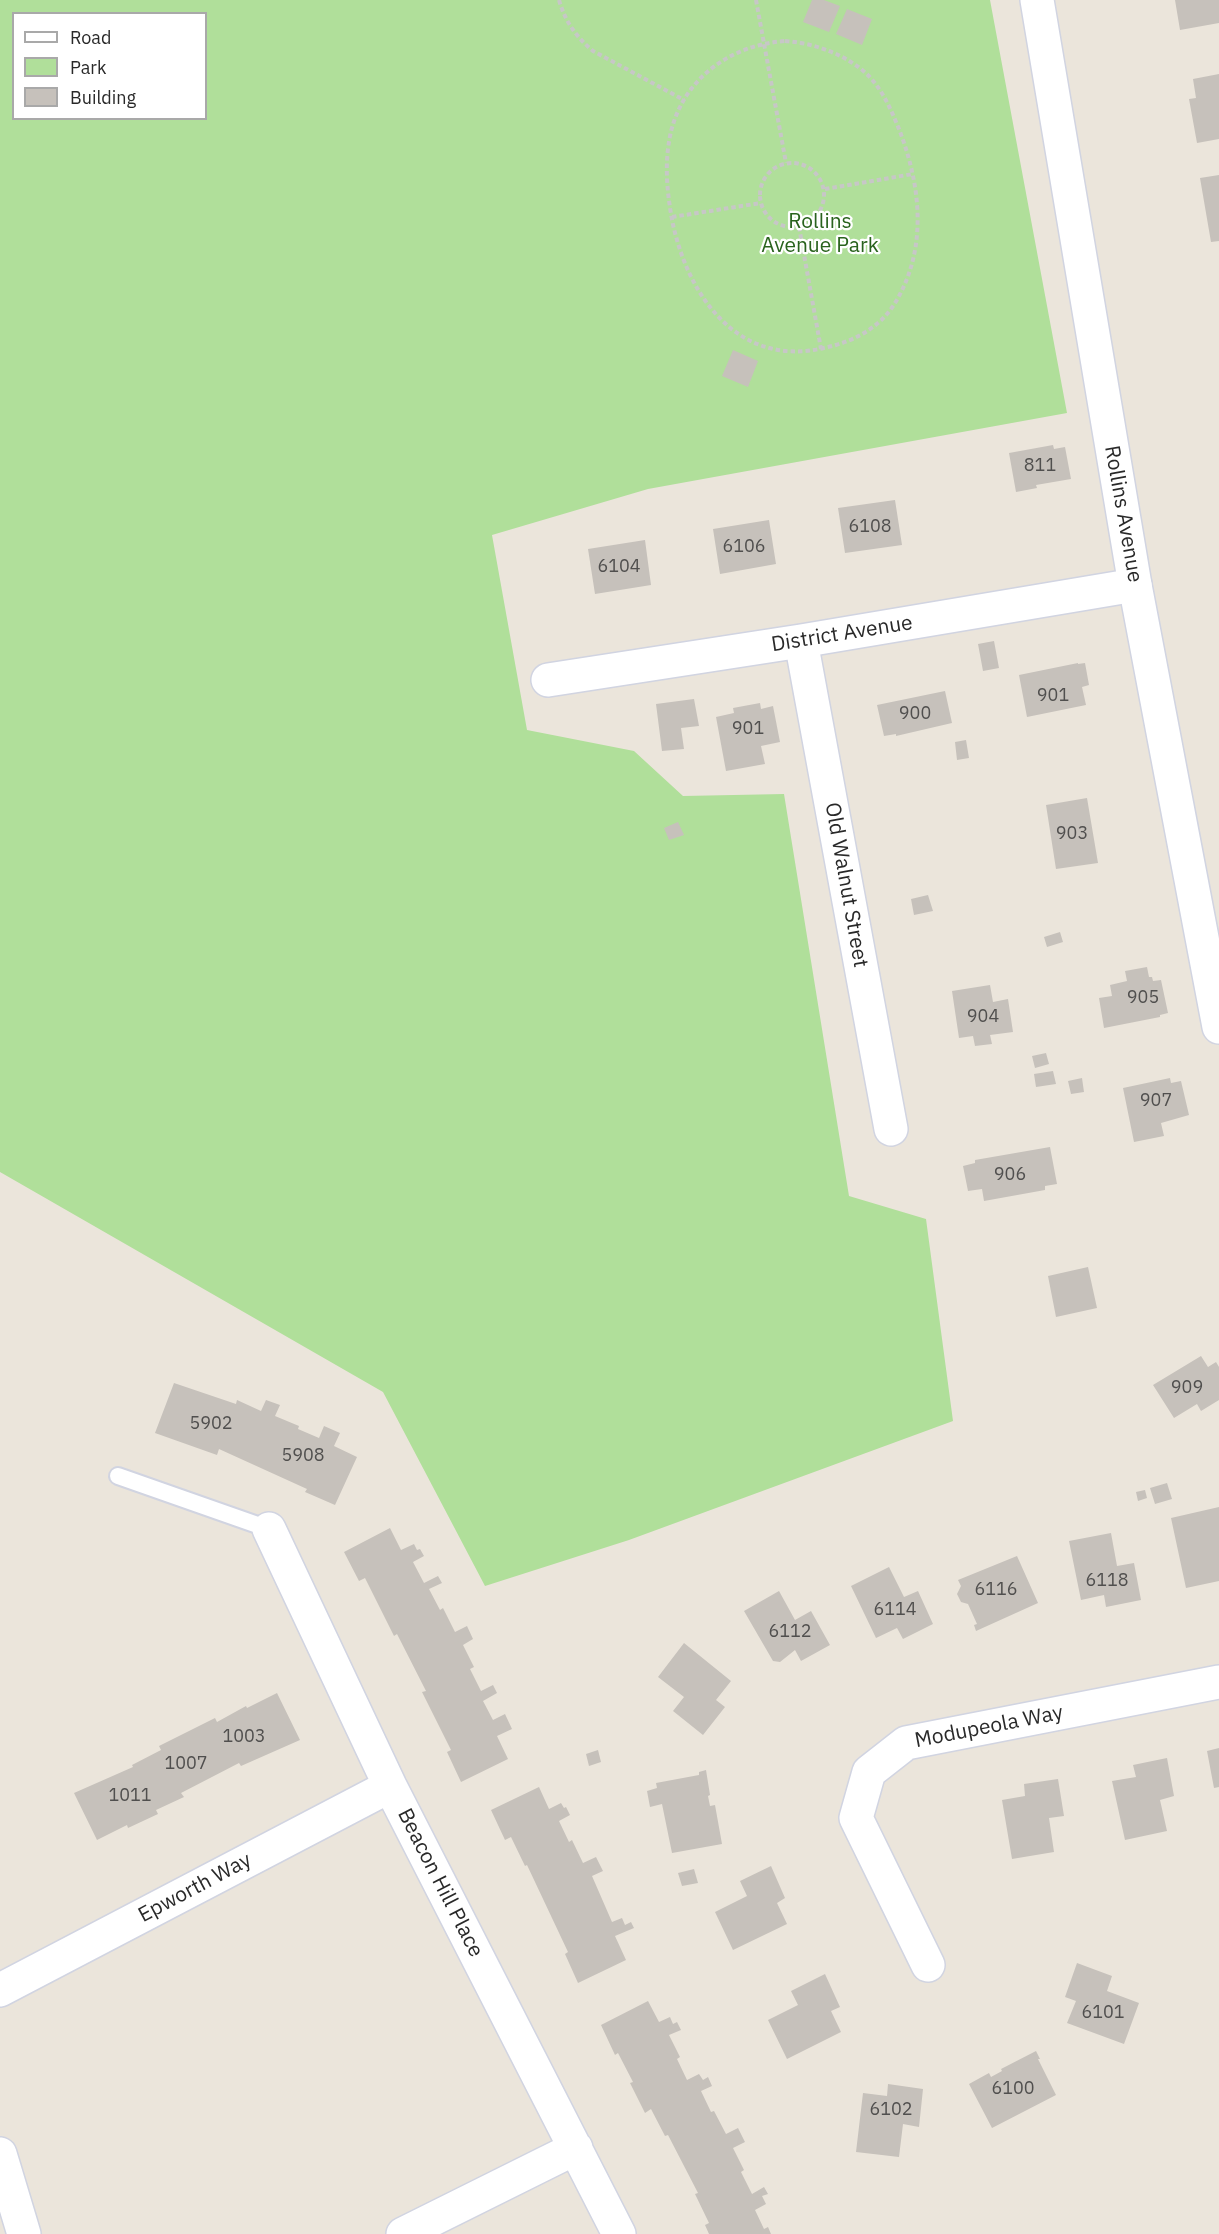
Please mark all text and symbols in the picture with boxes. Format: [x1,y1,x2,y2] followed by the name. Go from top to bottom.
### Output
[12,12,207,120] legend
[70,26,111,49] text: Road
[70,56,106,79] text: Park
[70,86,136,109] text: Building
[761,209,879,259] park label: Rollins Avenue Park
[1099,444,1147,584] street label: Rollins Avenue
[1024,455,1056,477] house number: 811
[848,516,892,538] house number: 6108
[722,536,766,558] house number: 6106
[597,556,641,578] house number: 6104
[770,610,914,658] street label: District Avenue
[1037,685,1069,707] house number: 901
[899,703,931,725] house number: 900
[732,718,764,740] house number: 901
[819,801,873,969] street label: Old Walnut Street
[1056,823,1088,845] house number: 903
[1127,987,1159,1009] house number: 905
[967,1006,999,1028] house number: 904
[1140,1090,1172,1112] house number: 907
[994,1164,1026,1186] house number: 906
[1171,1377,1203,1399] house number: 909
[189,1413,233,1435] house number: 5902
[281,1445,325,1467] house number: 5908
[1085,1570,1129,1592] house number: 6118
[974,1579,1018,1601] house number: 6116
[873,1599,917,1621] house number: 6114
[768,1621,812,1643] house number: 6112
[913,1700,1065,1754] street label: Modupeola Way
[222,1726,266,1748] house number: 1003
[164,1753,208,1775] house number: 1007
[108,1785,152,1807] house number: 1011
[392,1804,488,1962] street label: Beacon Hill Place
[134,1848,256,1928] street label: Epworth Way
[1081,2002,1125,2024] house number: 6101
[991,2078,1035,2100] house number: 6100
[869,2099,913,2121] house number: 6102

